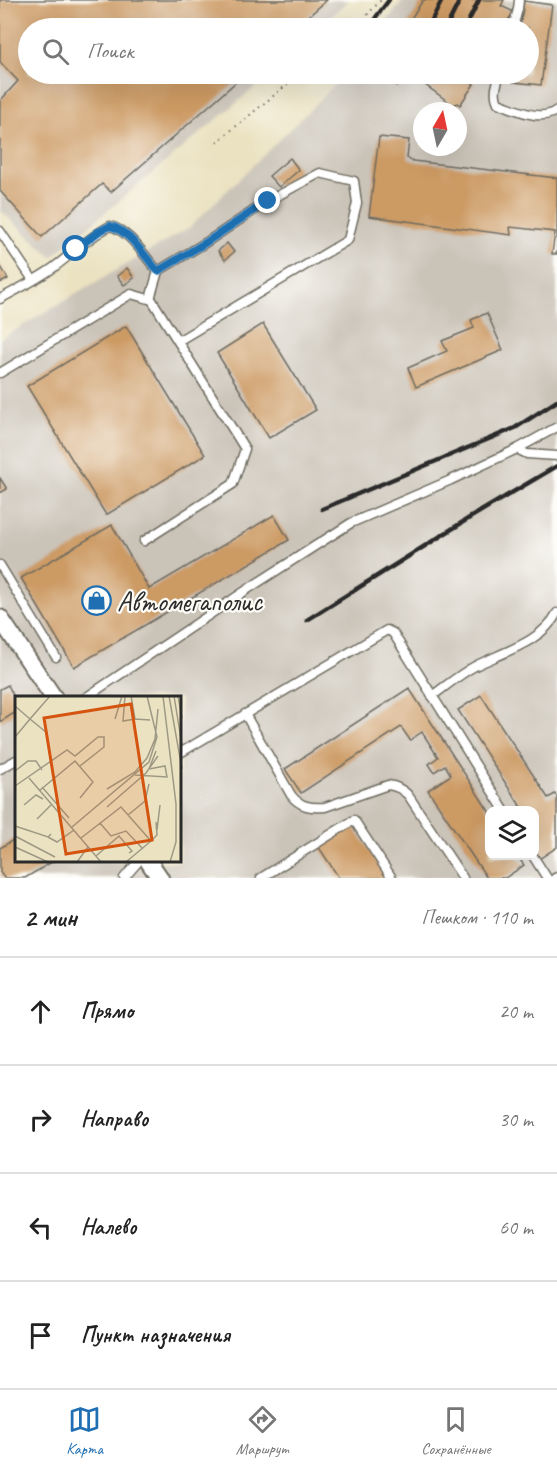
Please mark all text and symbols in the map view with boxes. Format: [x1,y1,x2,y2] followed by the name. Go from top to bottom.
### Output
[18,18,539,84] search box
[39,35,72,68] icon: search
[87,37,133,65] text: Поиск
[413,102,467,156] north arrow
[254,187,280,213] route end
[62,235,88,261] route start
[117,584,264,619] place label: Автомегаполис
[80,585,112,617] shop icon: Автомегаполис
[15,696,182,863] inset map
[485,806,539,860] map controls
[485,806,539,860] button: layers
[24,901,77,934] text: 2 мин
[421,905,533,930] text: Пешком · 110 m
[24,995,57,1028] icon: ahead
[81,997,133,1025] text: Прямо
[499,999,533,1024] text: 20 m
[24,1103,57,1136] icon: right
[81,1105,148,1133] text: Направо
[499,1107,533,1132] text: 30 m
[24,1211,57,1244] icon: left
[81,1213,137,1241] text: Налево
[499,1215,533,1240] text: 60 m
[24,1319,57,1352] icon: arrive
[81,1321,230,1349] text: Пункт назначения
[66,1403,103,1459] tab: Карта
[236,1403,288,1459] tab: Маршрут
[421,1403,491,1459] tab: Сохранённые

